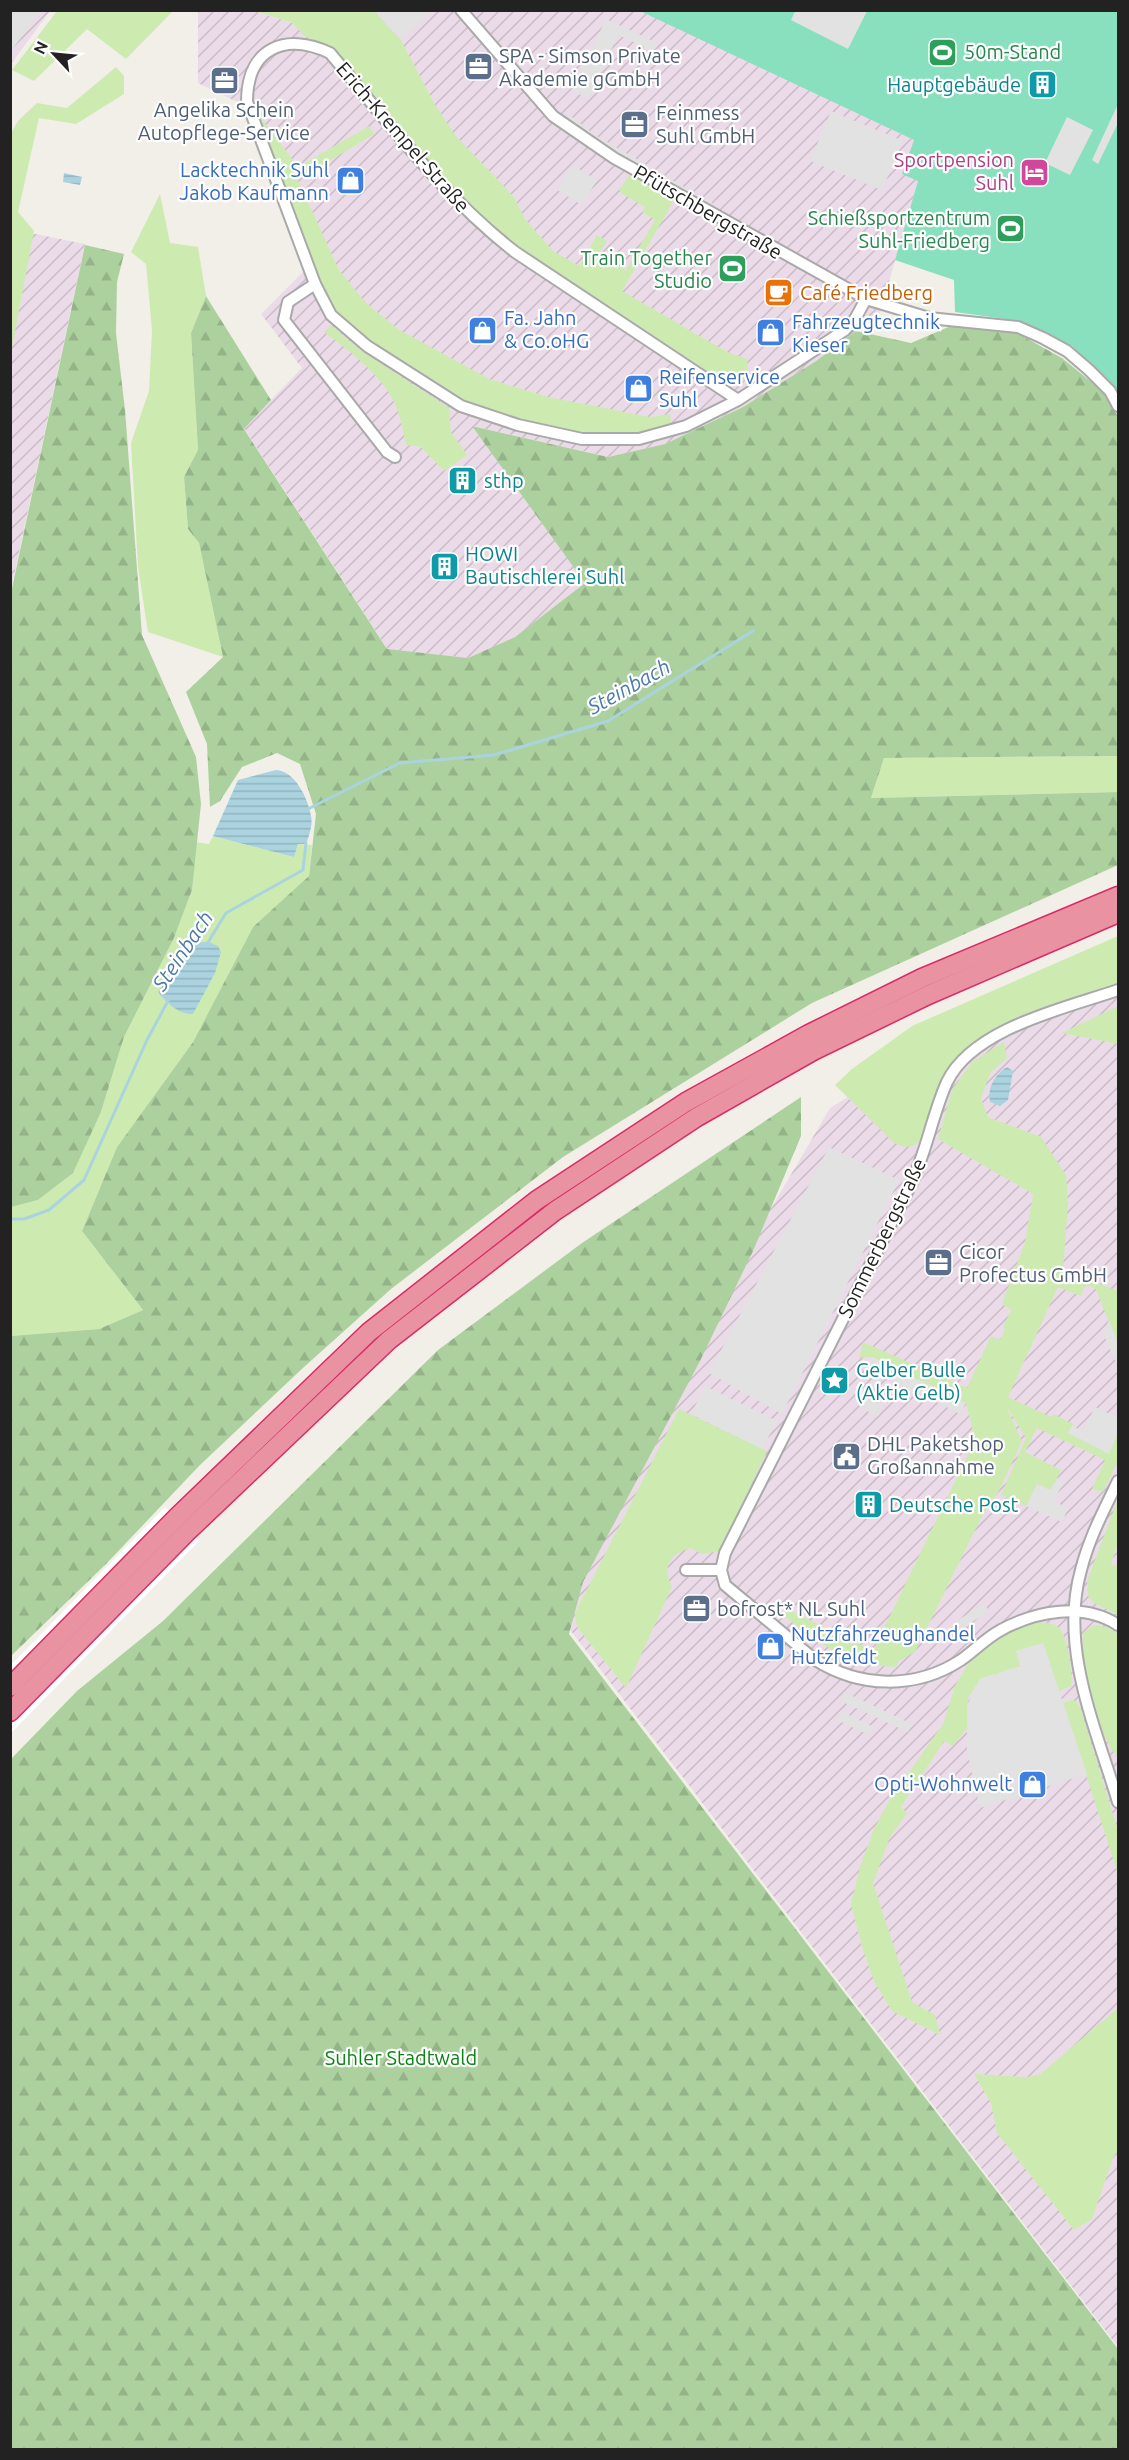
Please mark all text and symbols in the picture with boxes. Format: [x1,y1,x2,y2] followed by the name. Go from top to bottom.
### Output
[24,24,84,84] north arrow
[927,36,959,68] sports icon: 50m-Stand
[30,38,51,57] text: N
[964,40,1061,63] place label: 50m-Stand
[499,44,681,90] place label: SPA - Simson Private Akademie gGmbH
[462,51,494,83] office icon: SPA - Simson Private Akademie gGmbH
[332,57,475,216] street label: Erich-Krempel-Straße
[208,64,240,96] office icon: Angelika Schein Autopflege-Service
[1026,69,1058,101] building icon: Hauptgebäude
[887,73,1021,96] place label: Hauptgebäude
[138,98,310,144] place label: Angelika Schein Autopflege-Service
[656,101,755,147] place label: Feinmess Suhl GmbH
[619,109,651,141] office icon: Feinmess Suhl GmbH
[894,148,1014,194] place label: Sportpension Suhl
[1019,156,1051,188] hotel icon: Sportpension Suhl
[179,158,329,204] place label: Lacktechnik Suhl Jakob Kaufmann
[630,160,787,263] street label: Pfütschbergstraße
[334,165,366,197] shop icon: Lacktechnik Suhl Jakob Kaufmann
[808,206,990,252] place label: Schießsportzentrum Suhl-Friedberg
[995,213,1027,245] sports icon: Schießsportzentrum Suhl-Friedberg
[581,246,712,292] place label: Train Together Studio
[717,253,749,285] sports icon: Train Together Studio
[763,277,795,309] cafe icon: Café Friedberg
[800,281,933,304] place label: Café Friedberg
[504,306,589,352] place label: Fa. Jahn & Co.oHG
[792,310,940,356] place label: Fahrzeugtechnik Kieser
[467,314,499,346] shop icon: Fa. Jahn & Co.oHG
[755,317,787,349] shop icon: Fahrzeugtechnik Kieser
[659,365,780,411] place label: Reifenservice Suhl
[622,372,654,404] shop icon: Reifenservice Suhl
[447,465,479,497] building icon: sthp
[484,469,524,492] place label: sthp
[465,542,624,588] place label: HOWI Bautischlerei Suhl
[428,550,460,582] building icon: HOWI Bautischlerei Suhl
[582,654,674,719] water label: Steinbach
[146,906,217,996] water label: Steinbach
[833,1154,930,1321] street label: Sommerbergstraße
[959,1240,1107,1286] place label: Cicor Profectus GmbH
[922,1247,954,1279] office icon: Cicor Profectus GmbH
[856,1358,966,1404] place label: Gelber Bulle (Aktie Gelb)
[819,1365,851,1397] place icon: Gelber Bulle (Aktie Gelb)
[867,1432,1004,1478] place label: DHL Paketshop Großannahme
[830,1440,862,1472] public building icon: DHL Paketshop Großannahme
[852,1489,884,1521] building icon: Deutsche Post
[889,1493,1019,1516] place label: Deutsche Post
[680,1593,712,1625] office icon: bofrost* NL Suhl
[717,1597,866,1620] place label: bofrost* NL Suhl
[791,1622,975,1668] place label: Nutzfahrzeughandel Hutzfeldt
[754,1630,786,1662] shop icon: Nutzfahrzeughandel Hutzfeldt
[1017,1768,1049,1800] shop icon: Opti-Wohnwelt
[874,1772,1012,1795] place label: Opti-Wohnwelt
[325,2046,477,2069] park label: Suhler Stadtwald

